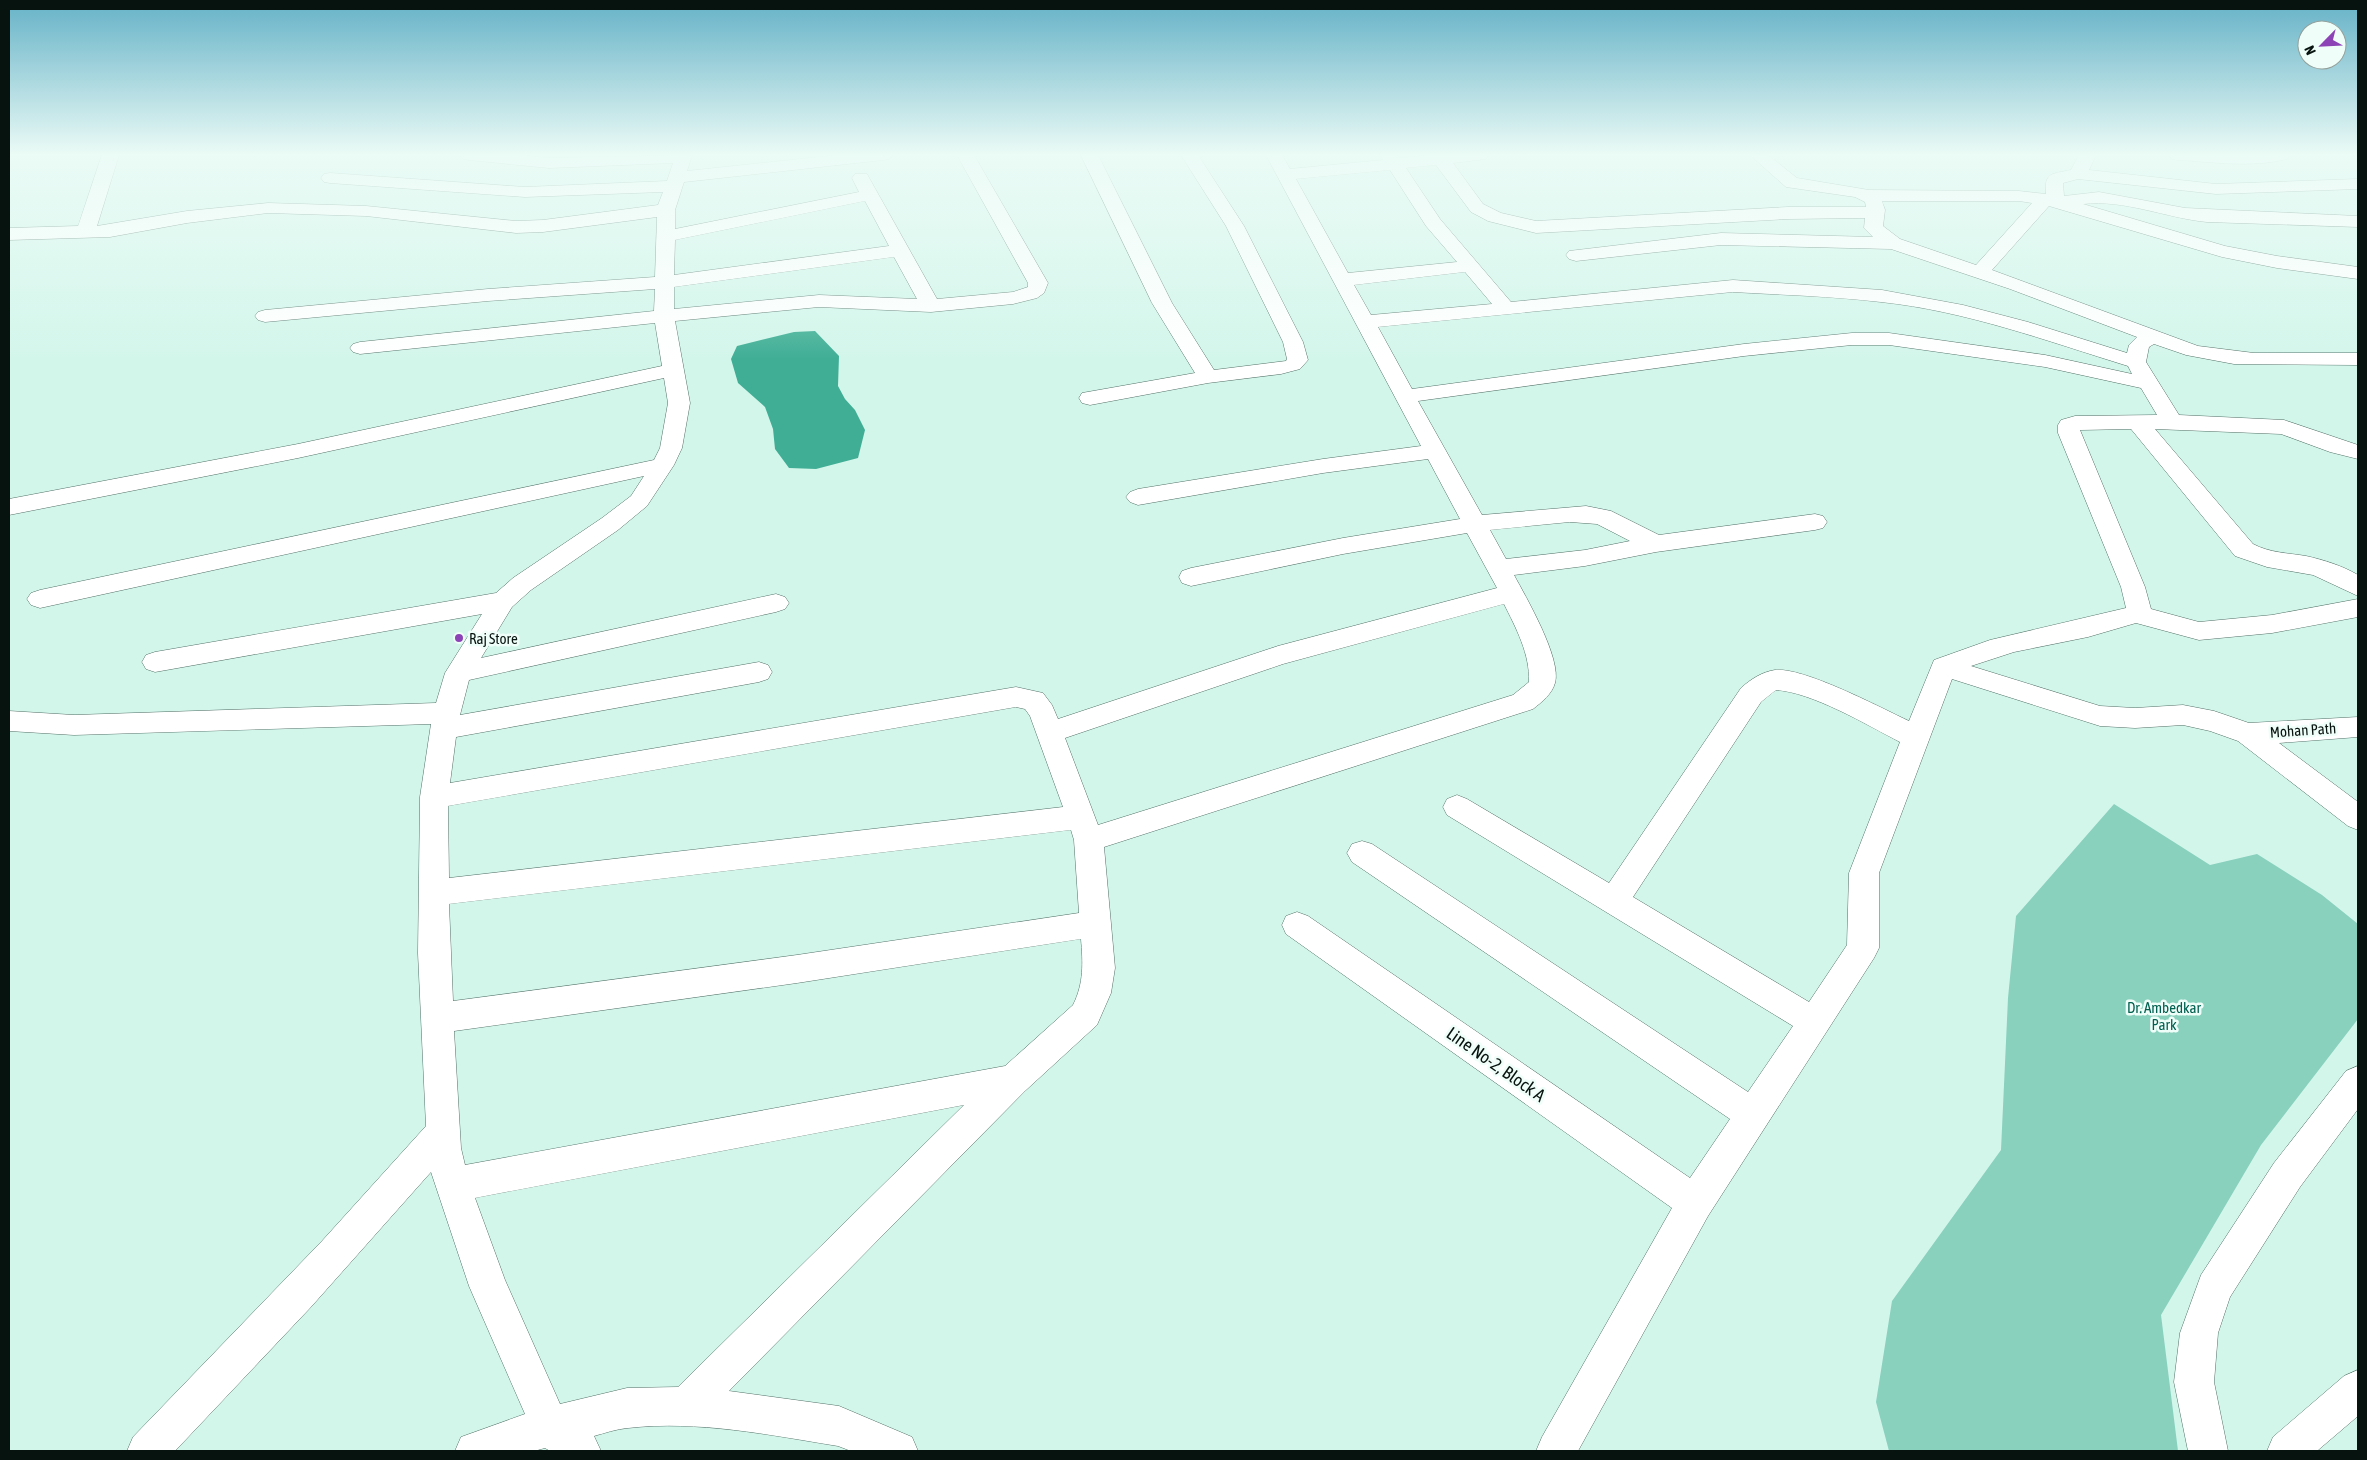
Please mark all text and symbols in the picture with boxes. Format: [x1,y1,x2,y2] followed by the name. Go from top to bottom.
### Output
[2297,20,2347,70] north arrow
[2301,43,2319,57] text: N
[469,630,518,647] place label: Raj Store
[453,632,465,644] marker: Raj Store
[2269,719,2337,741] street label: Mohan Path
[2127,999,2202,1033] park label: Dr. Ambedkar Park
[1443,1022,1550,1106] street label: Line No-2, Block A

